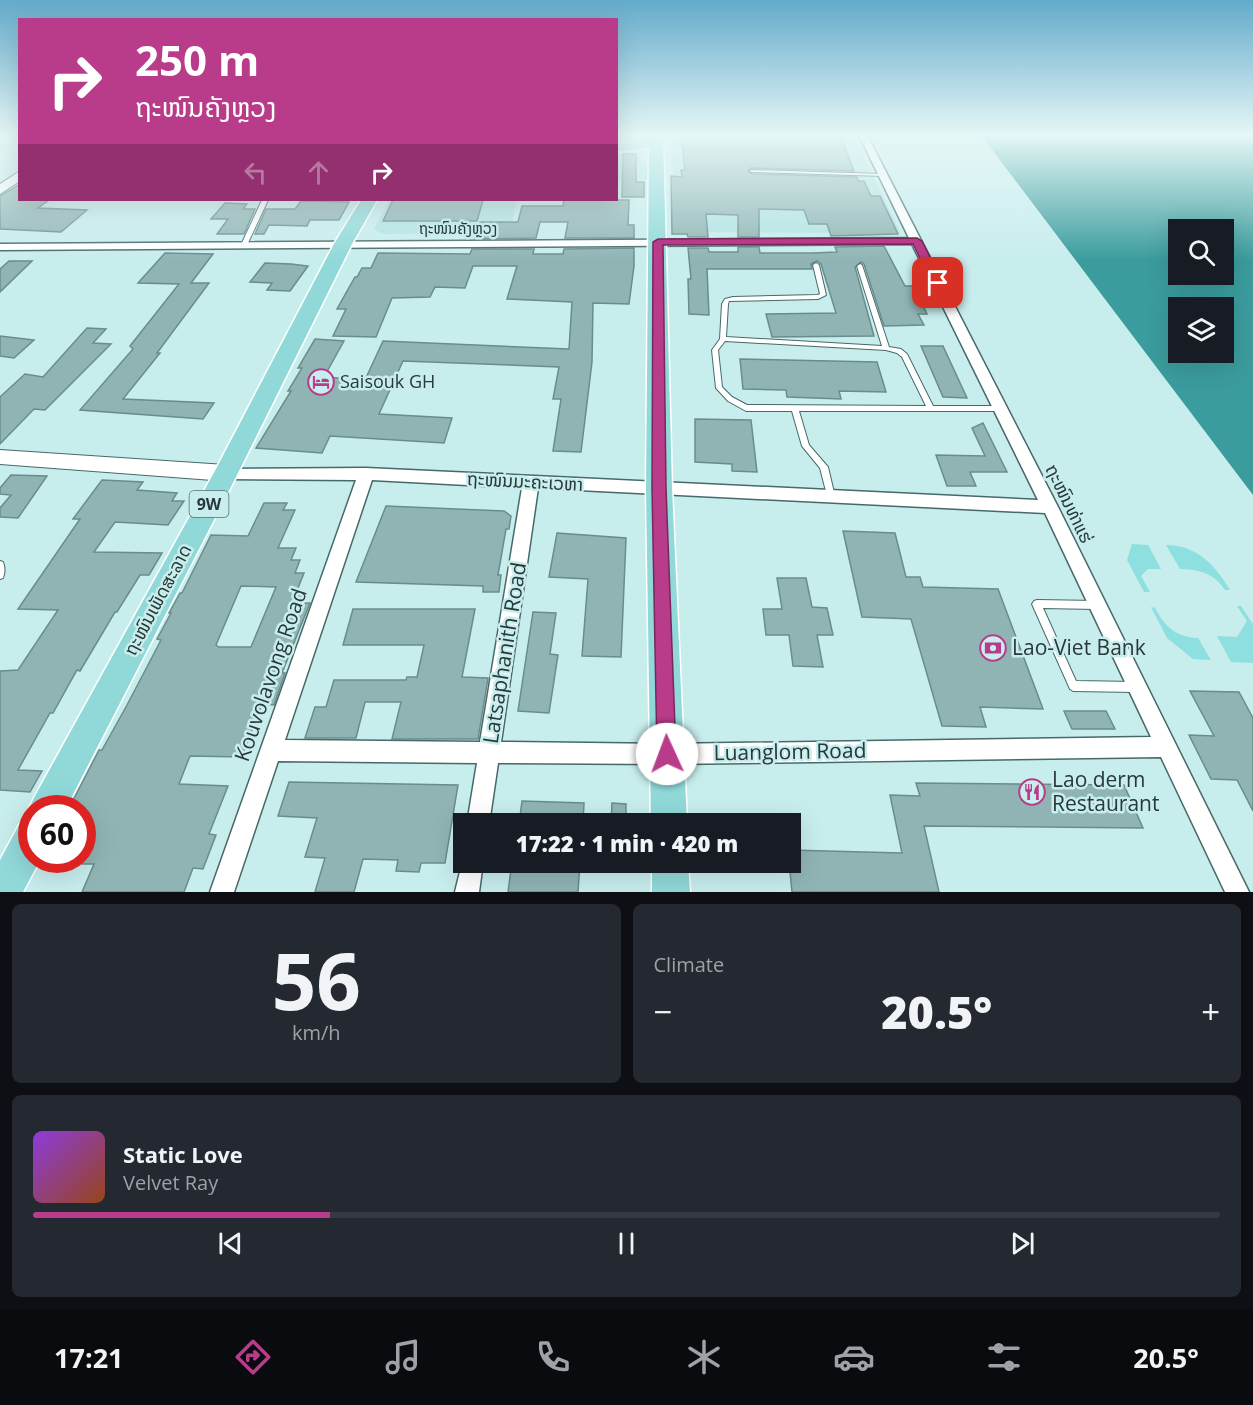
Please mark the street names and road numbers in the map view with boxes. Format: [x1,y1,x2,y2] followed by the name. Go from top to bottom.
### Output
[419,218,497,238] street label: ຖະໜົນຄັງຫຼວງ
[1040,460,1099,547] street label: ຖະໜົນທ່າແຮ່
[466,466,584,496] street label: ຖະໜົນມະຄະເວຫາ
[190,491,228,517] road number: 9W
[118,540,197,659] street label: ຖະໜົນເພັດສະລາດ
[476,560,532,746] street label: Latsaphanith Road
[227,584,313,765] street label: Kouvolavong Road
[713,736,867,766] street label: Luanglom Road

